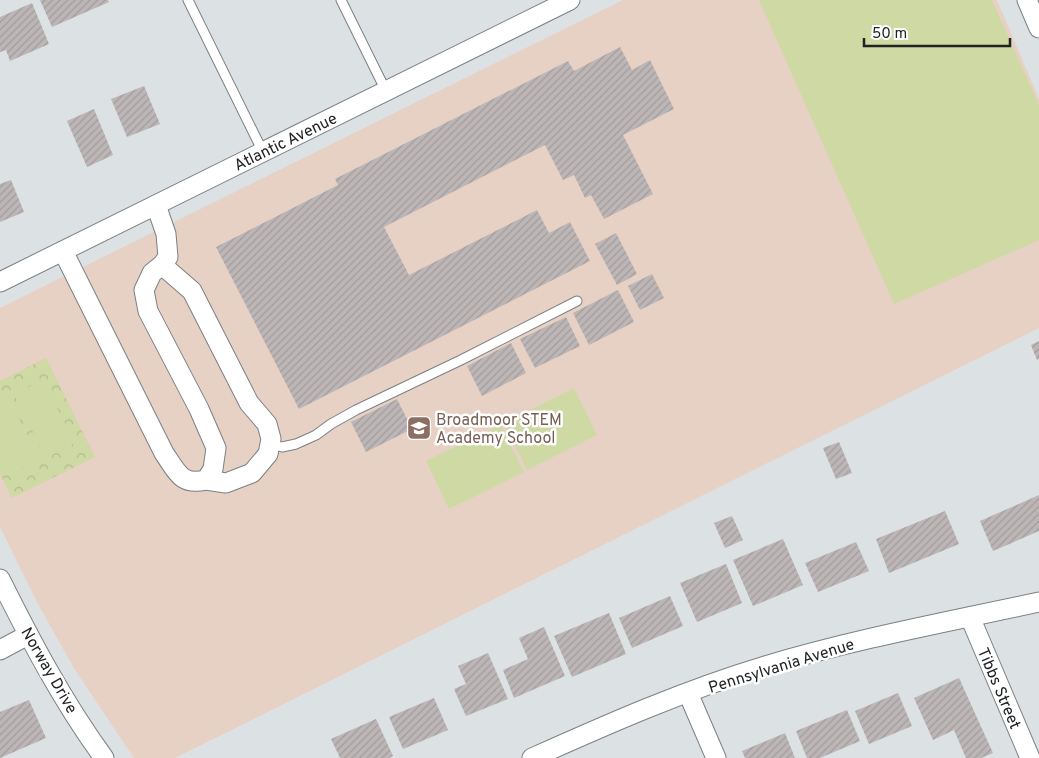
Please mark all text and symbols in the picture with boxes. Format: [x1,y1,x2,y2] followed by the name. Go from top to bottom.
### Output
[864,15,1010,47] scale bar
[872,25,907,44] text: 50 m
[231,109,341,176] street label: Atlantic Avenue
[436,411,562,449] place label: Broadmoor STEM Academy School
[406,415,432,441] school or university icon: Broadmoor STEM Academy School
[16,624,81,718] street label: Norway Drive
[706,635,857,699] street label: Pennsylvania Avenue
[972,645,1024,733] street label: Tibbs Street

